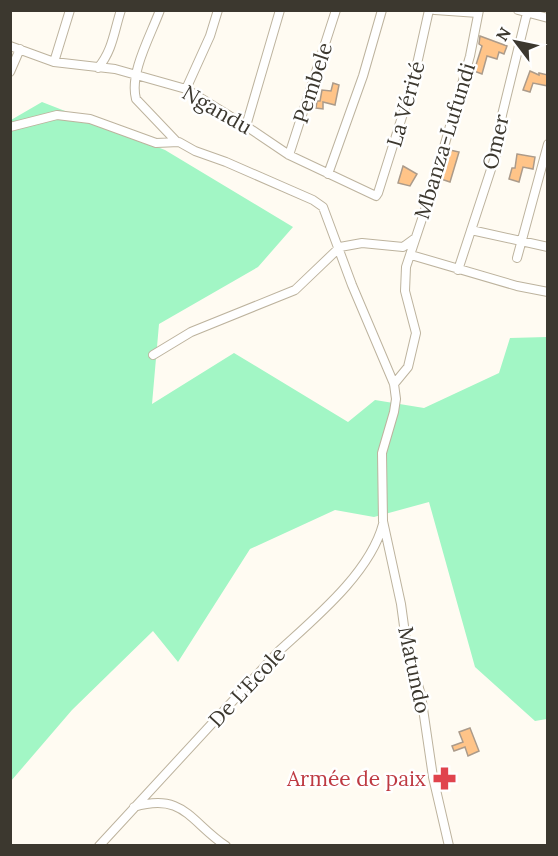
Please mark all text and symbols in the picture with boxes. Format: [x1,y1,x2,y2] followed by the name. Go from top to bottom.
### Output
[486,12,546,72] north arrow
[492,24,515,45] text: N
[287,39,338,127] street label: Pembele
[380,58,431,150] street label: La Vérité
[408,59,481,222] street label: Mbanza-Lufundi
[178,79,257,140] street label: Ngandu
[476,112,515,172] street label: Omer
[392,624,437,716] street label: Matundo
[202,641,291,733] street label: De L'Ecole
[286,765,426,792] place label: Armée de paix
[431,766,457,792] pharmacy icon: Armée de paix

